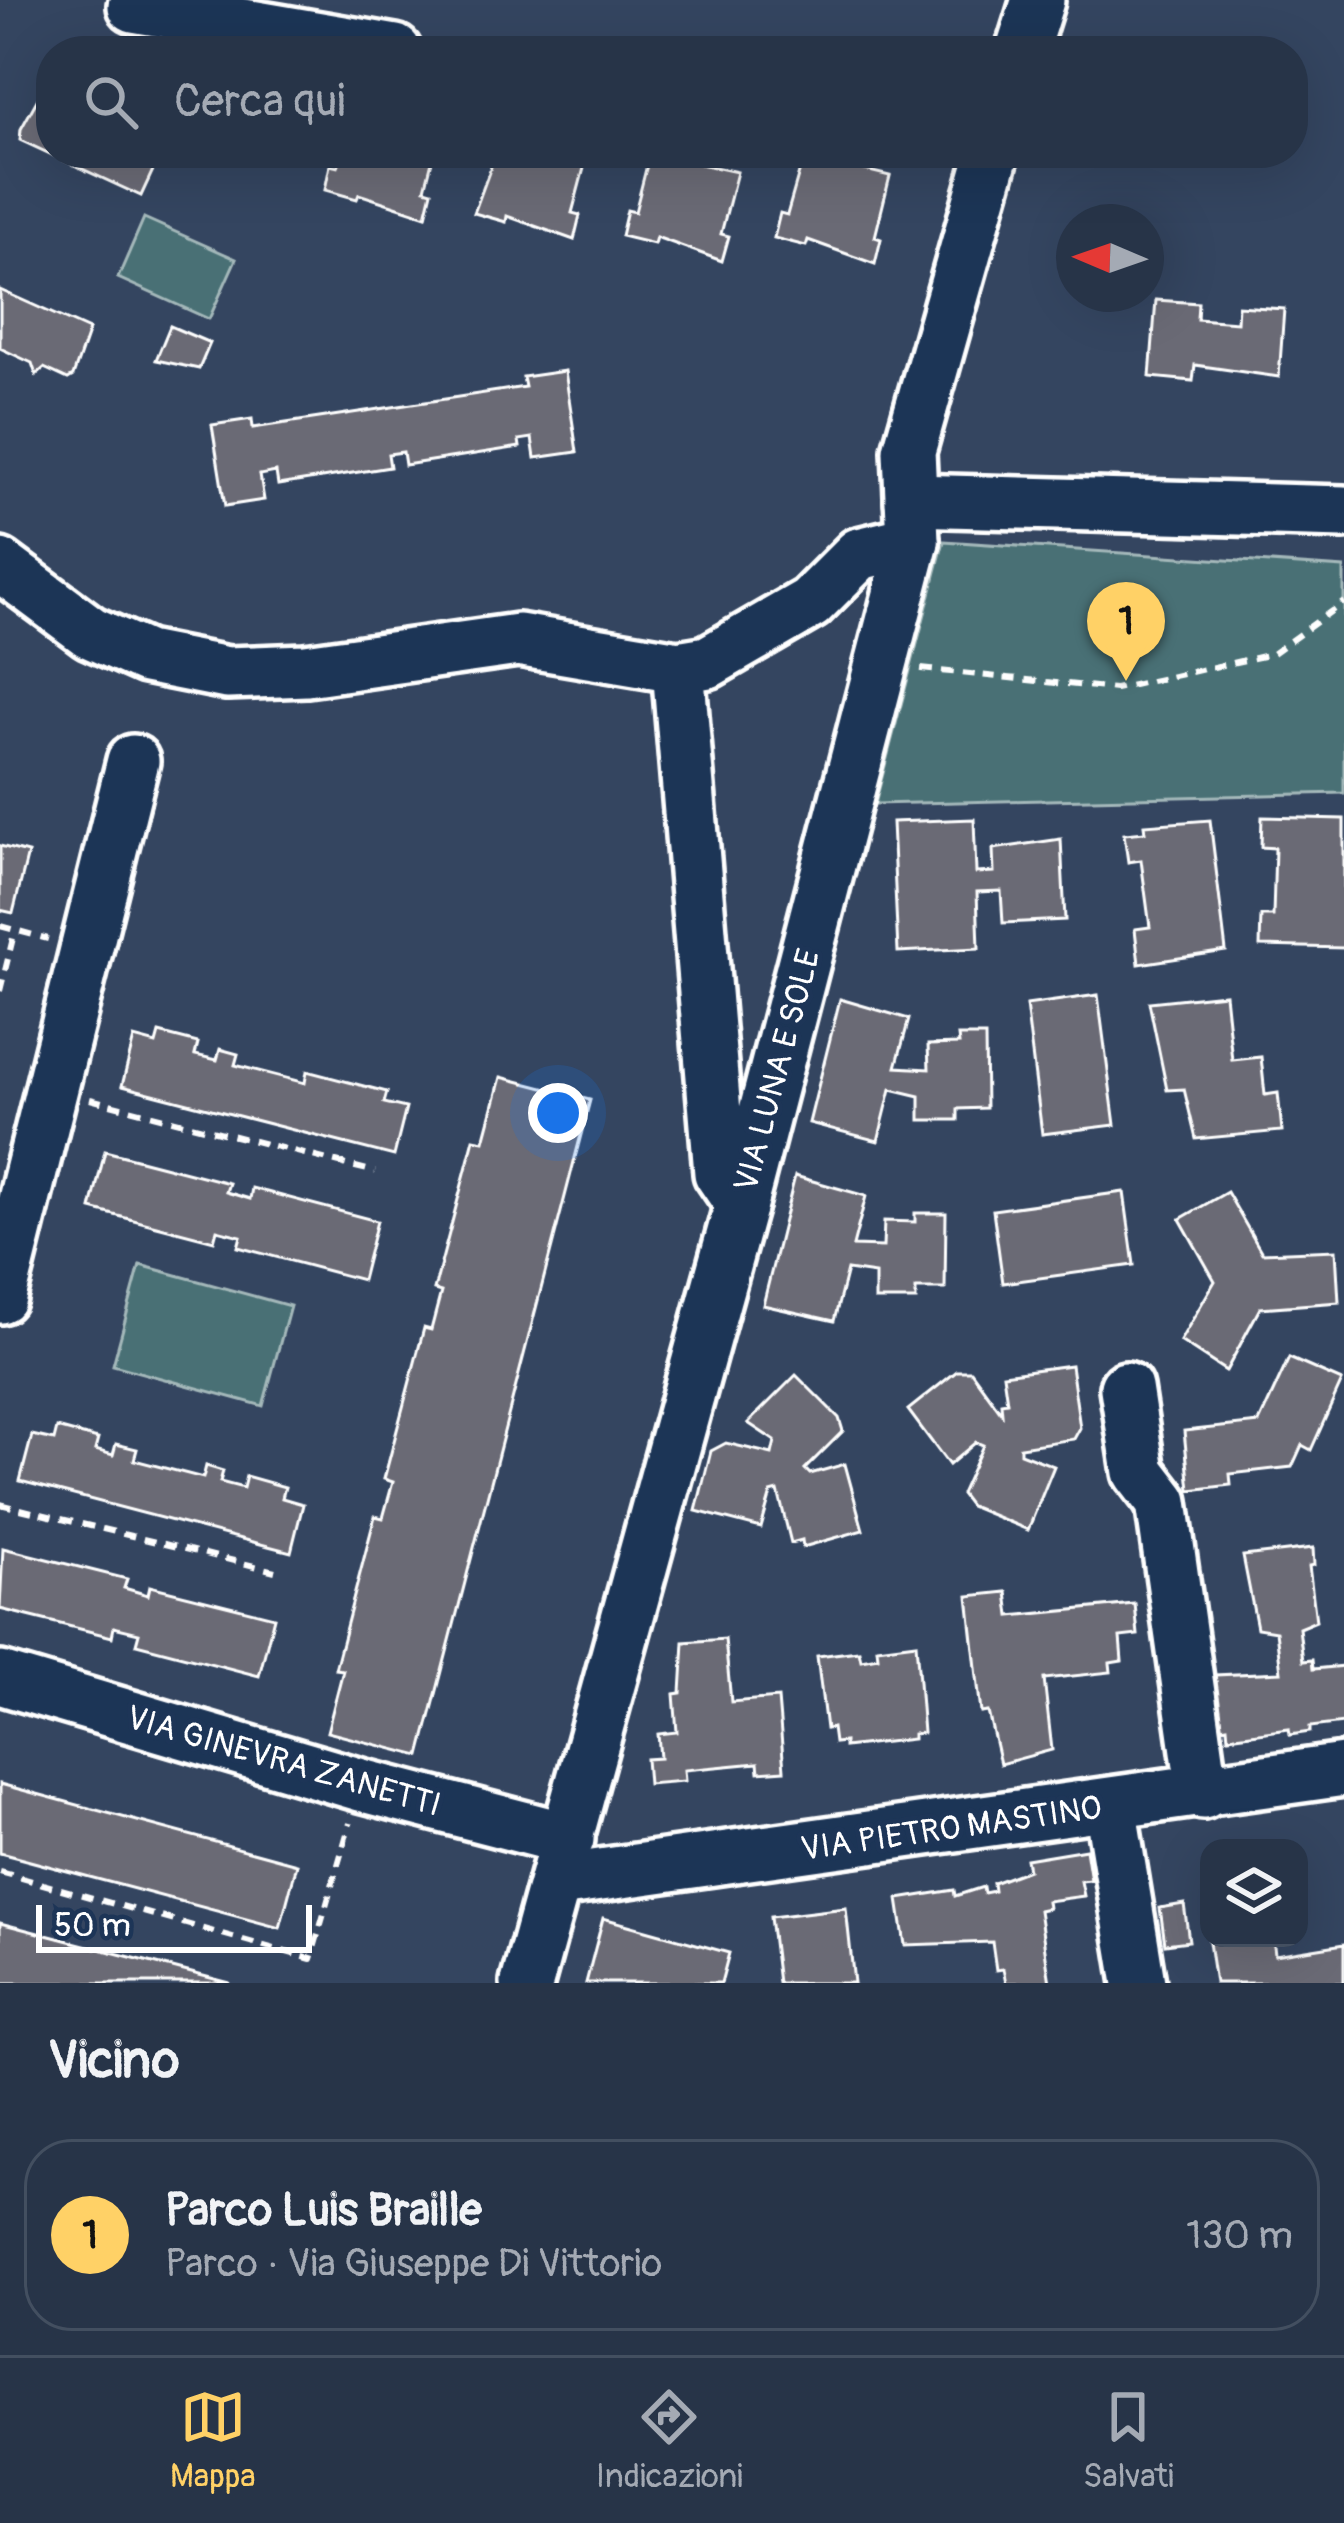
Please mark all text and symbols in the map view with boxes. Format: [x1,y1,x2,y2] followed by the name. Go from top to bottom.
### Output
[36,36,1308,168] search box
[78,69,144,135] icon: search
[174,74,345,130] text: Cerca qui
[1056,204,1164,312] north arrow
[1087,582,1165,681] pin: 1
[725,945,830,1196] street label: VIA LUNA E SOLE
[528,1083,588,1143] your location
[122,1697,445,1826] street label: VIA GINEVRA ZANETTI
[798,1787,1104,1870] street label: VIA PIETRO MASTINO
[1200,1839,1308,1947] map controls
[1200,1839,1308,1947] button: layers
[36,1899,312,1952] scale bar
[54,1905,131,1946] text: 50 m
[48,2029,179,2093] text: Vicino
[165,2183,482,2239] text: Parco Luis Braille
[82,2211,98,2260] text: 1
[1186,2211,1293,2260] text: 130 m
[165,2239,662,2288] text: Parco · Via Giuseppe Di Vittorio
[170,2384,256,2497] tab: Mappa
[596,2384,743,2497] tab: Indicazioni
[1083,2384,1174,2497] tab: Salvati

